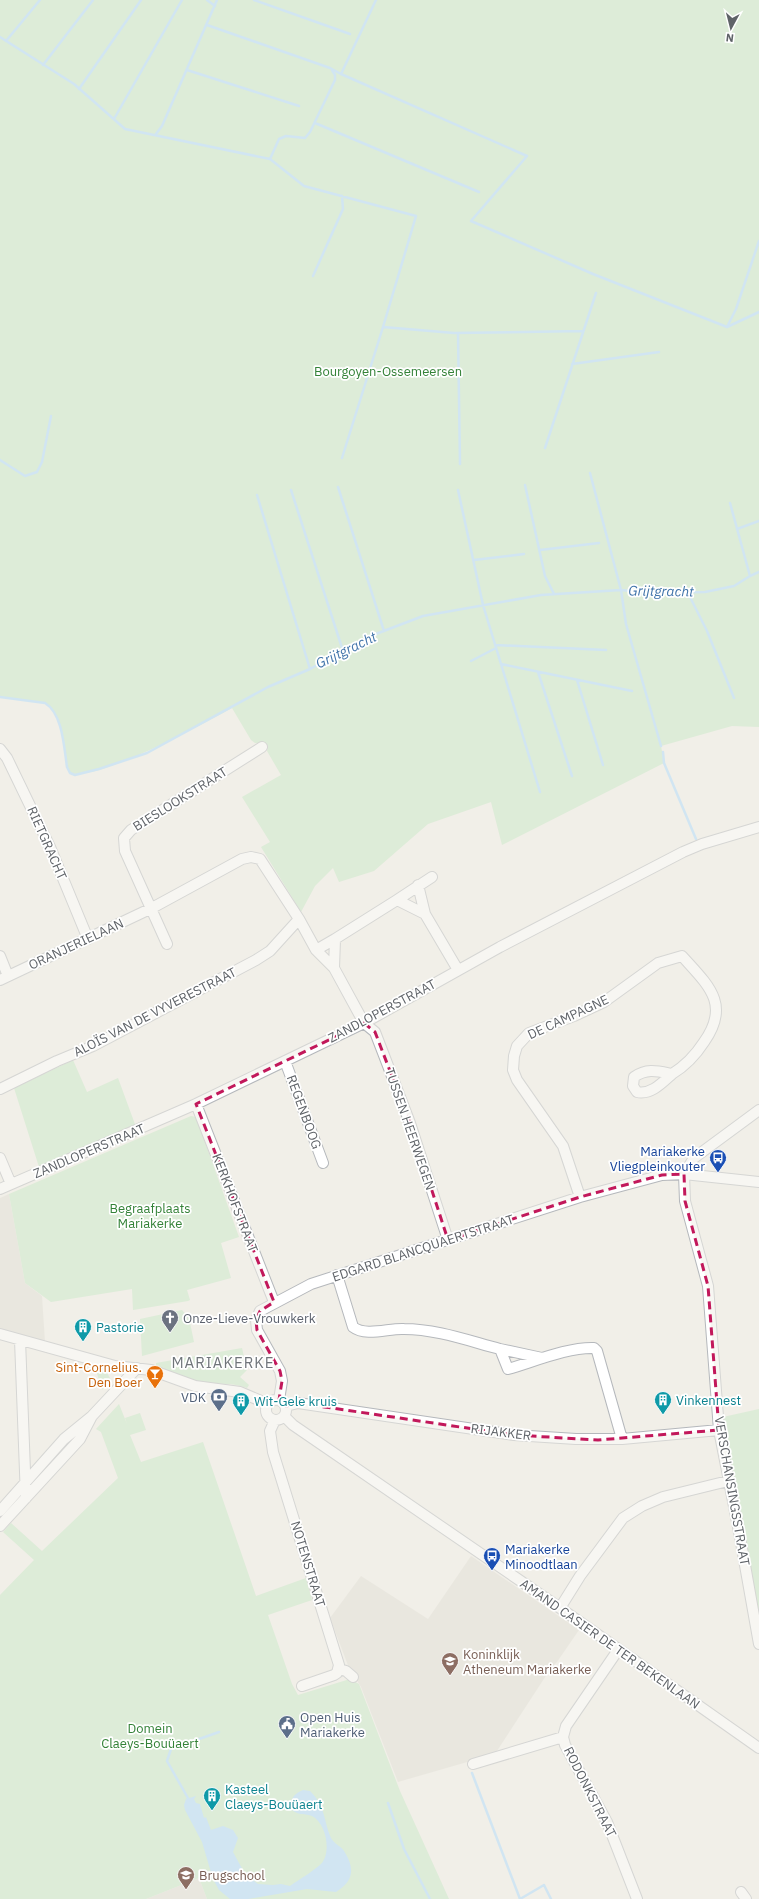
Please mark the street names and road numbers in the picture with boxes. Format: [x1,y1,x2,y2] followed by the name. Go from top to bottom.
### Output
[130,763,231,835] street label: BIESLOOKSTRAAT
[23,804,71,883] street label: RIETGRACHT
[26,914,126,974] street label: ORANJERIELAAN
[71,963,240,1061] street label: ALOÏS VAN DE VYVERESTRAAT
[325,975,439,1047] street label: ZANDLOPERSTRAAT
[525,991,611,1043] street label: DE CAMPAGNE
[381,1065,439,1193] street label: TUSSEN HEERWEGEN
[283,1073,325,1151] street label: REGENBOOG
[31,1120,148,1182] street label: ZANDLOPERSTRAAT
[208,1151,262,1255] street label: KERKHOFSTRAAT
[330,1210,517,1285] street label: EDGARD BLANCQUAERTSTRAAT
[711,1415,754,1567] street label: VERSCHANSINGSSTRAAT
[470,1420,532,1444] street label: RIJAKKER
[287,1519,329,1610] street label: NOTENSTRAAT
[517,1575,703,1713] street label: AMAND CASIER DE TER BEKENLAAN
[560,1744,620,1841] street label: RODONKSTRAAT

